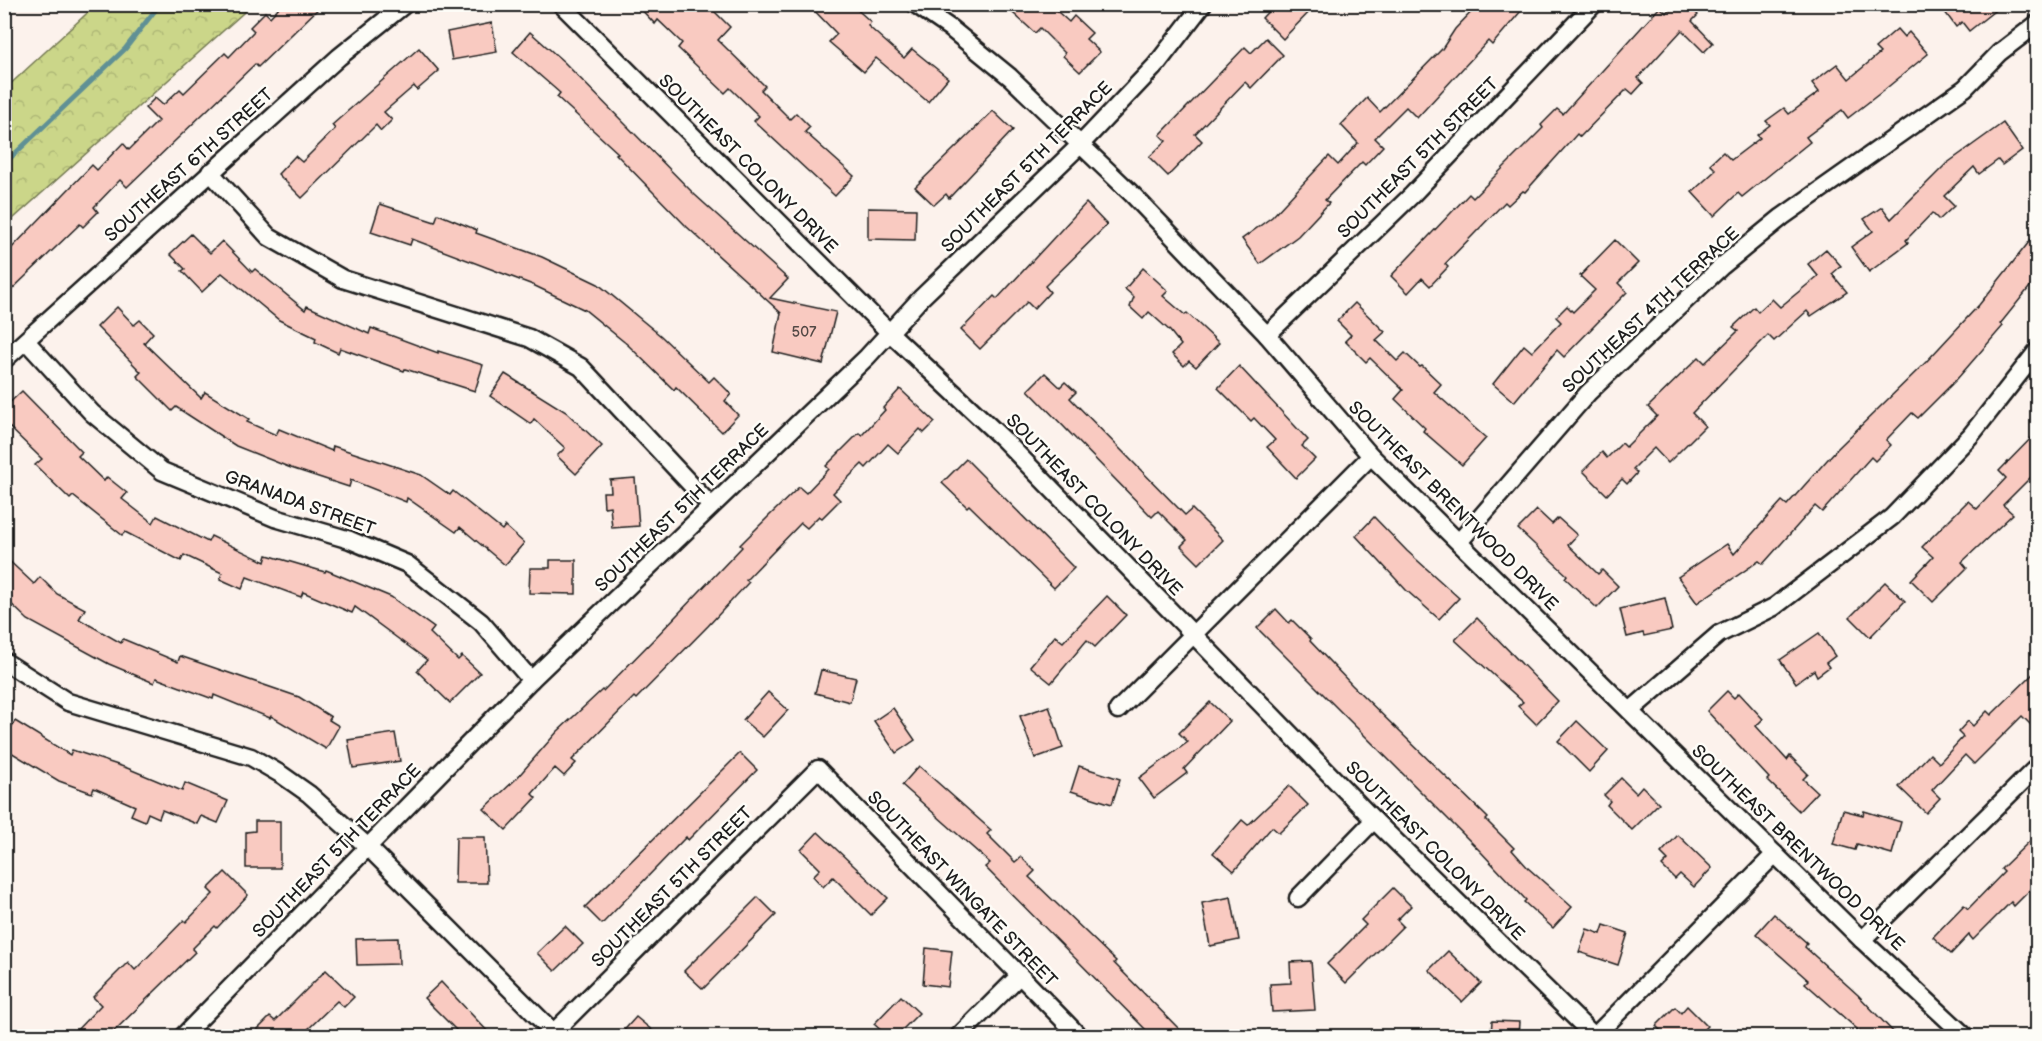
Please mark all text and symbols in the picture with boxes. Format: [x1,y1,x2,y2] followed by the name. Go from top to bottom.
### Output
[654,70,842,258] street label: SOUTHEAST COLONY DRIVE
[1333,73,1503,243] street label: SOUTHEAST 5TH STREET
[937,77,1117,257] street label: SOUTHEAST 5TH TERRACE
[101,84,278,246] street label: SOUTHEAST 6TH STREET
[1558,223,1744,397] street label: SOUTHEAST 4TH TERRACE
[792,323,817,342] house number: 507
[1344,397,1562,615] street label: SOUTHEAST BRENTWOOD DRIVE
[1002,410,1187,600] street label: SOUTHEAST COLONY DRIVE
[591,419,773,596] street label: SOUTHEAST 5TH TERRACE
[222,466,378,540] street label: GRANADA STREET
[1687,741,1909,956] street label: SOUTHEAST BRENTWOOD DRIVE
[1341,757,1529,945] street label: SOUTHEAST COLONY DRIVE
[249,760,426,942] street label: SOUTHEAST 5TH TERRACE
[863,787,1061,991] street label: SOUTHEAST WINGATE STREET
[587,802,757,972] street label: SOUTHEAST 5TH STREET

